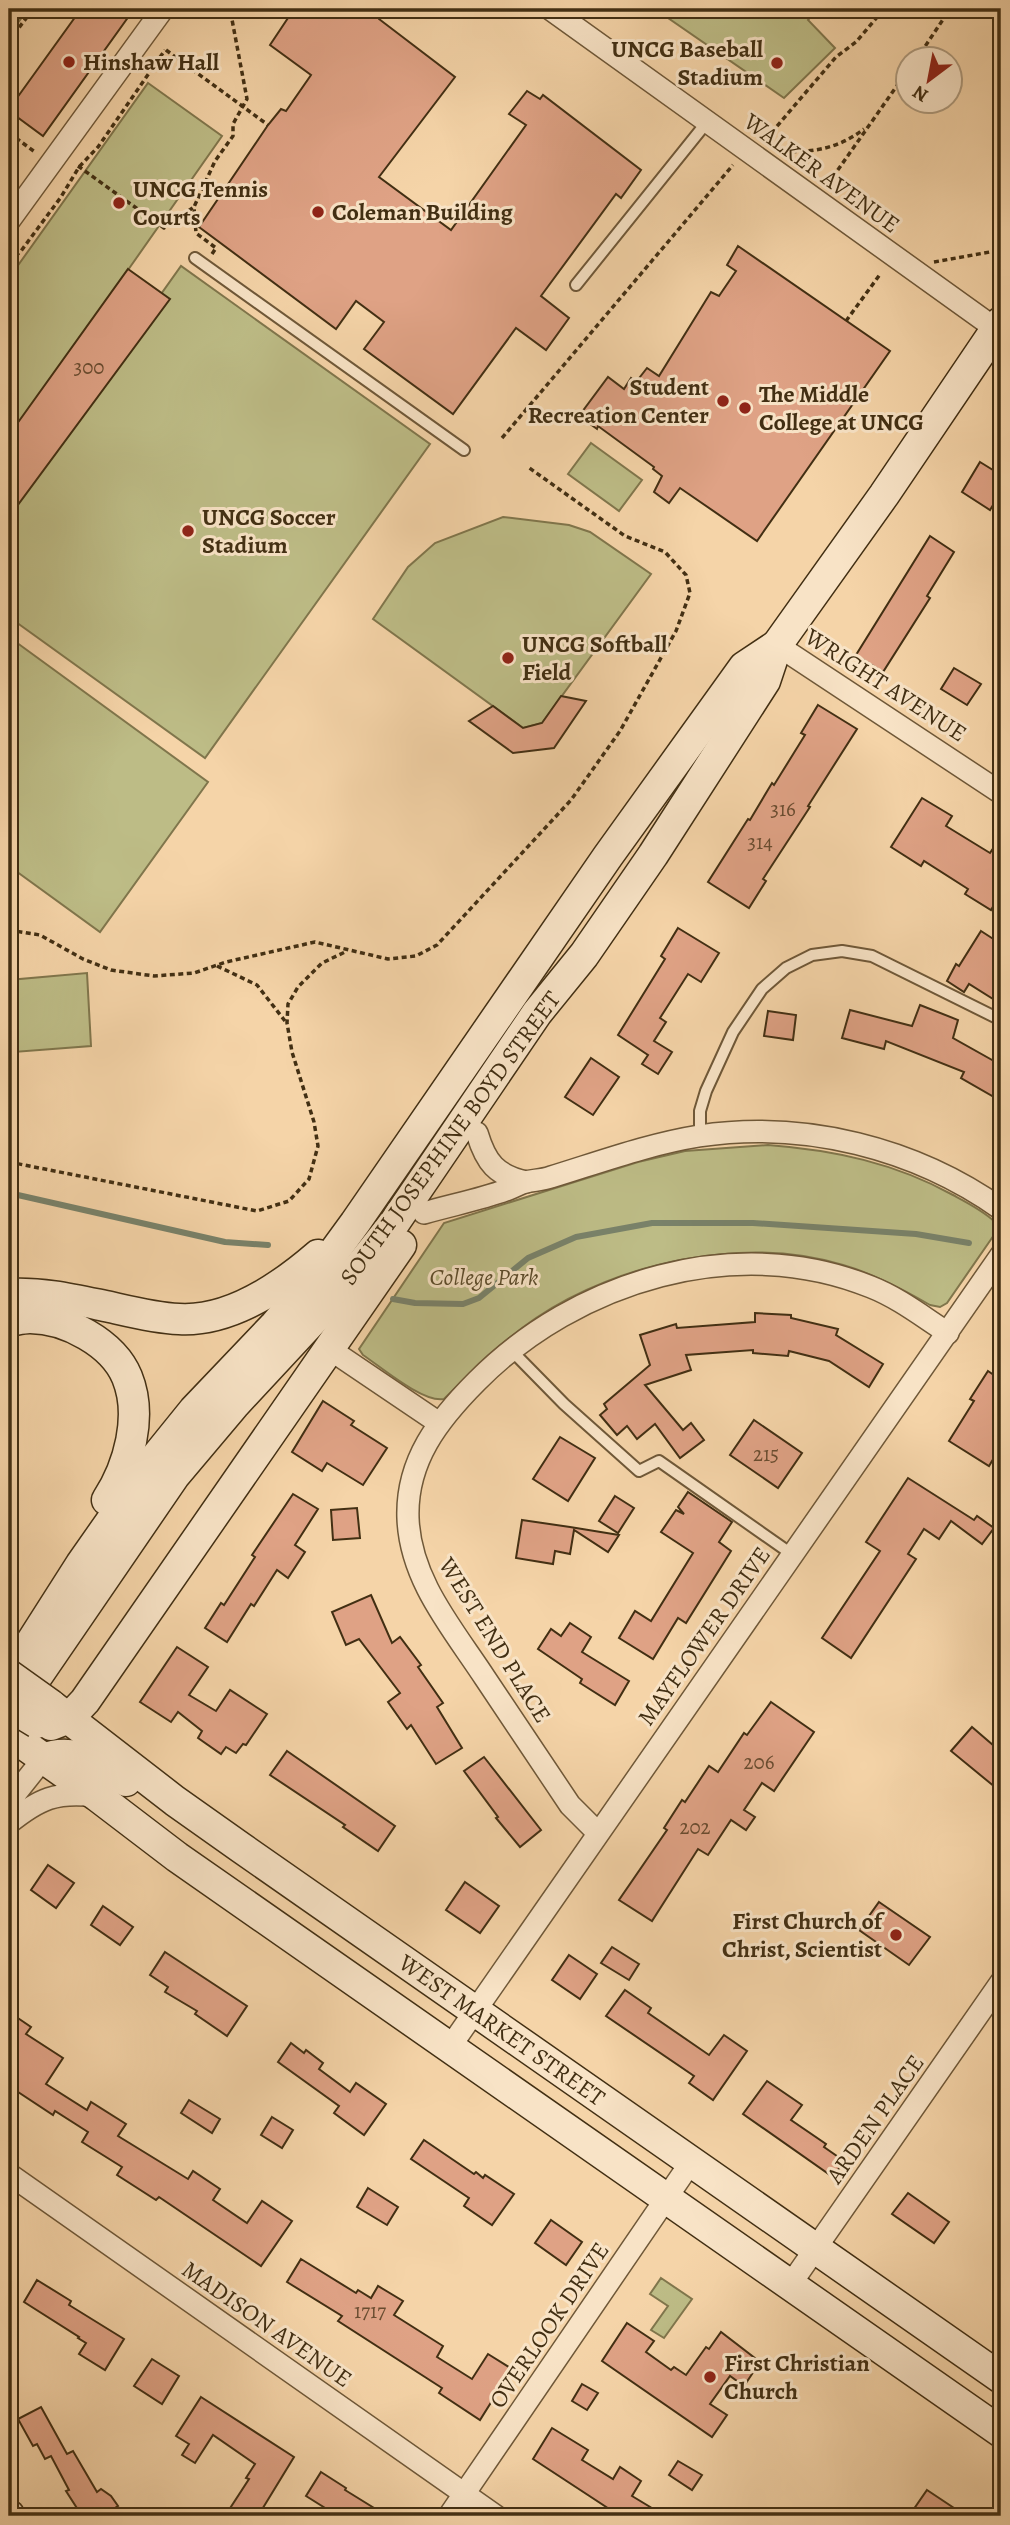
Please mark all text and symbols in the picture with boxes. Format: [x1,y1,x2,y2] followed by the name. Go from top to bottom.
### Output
[611,33,764,93] place label: UNCG Baseball Stadium
[83,46,220,78] place label: Hinshaw Hall
[894,46,964,116] north arrow
[61,54,77,70] marker: Hinshaw Hall
[769,55,785,71] marker: UNCG Baseball Stadium
[908,79,933,108] text: N
[737,105,906,240] street label: WALKER AVENUE
[133,173,268,233] place label: UNCG Tennis Courts
[111,195,127,211] marker: UNCG Tennis Courts
[332,196,513,228] place label: Coleman Building
[310,204,326,220] marker: Coleman Building
[73,353,105,381] house number: 300
[528,371,709,431] place label: Student Recreation Center
[759,378,924,438] place label: The Middle College at UNCG
[715,393,731,409] marker: Student Recreation Center
[737,400,753,416] marker: The Middle College at UNCG
[202,501,336,561] place label: UNCG Soccer Stadium
[180,523,196,539] marker: UNCG Soccer Stadium
[798,620,973,749] street label: WRIGHT AVENUE
[522,628,668,688] place label: UNCG Softball Field
[500,650,516,666] marker: UNCG Softball Field
[770,795,796,823] house number: 316
[747,828,773,856] house number: 314
[332,985,568,1291] street label: SOUTH JOSEPHINE BOYD STREET
[429,1261,539,1293] park label: College Park
[753,1440,779,1468] house number: 215
[630,1540,778,1732] street label: MAYFLOWER DRIVE
[431,1550,559,1729] street label: WEST END PLACE
[744,1748,775,1776] house number: 206
[679,1813,711,1841] house number: 202
[722,1905,886,1965] place label: First Church of Christ, Scientist
[888,1927,904,1943] marker: First Church of Christ, Scientist
[392,1946,612,2113] street label: WEST MARKET STREET
[818,2048,931,2191] street label: ARDEN PLACE
[482,2236,616,2414] street label: OVERLOOK DRIVE
[176,2253,358,2395] street label: MADISON AVENUE
[354,2297,386,2325] house number: 1717
[724,2347,870,2407] place label: First Christian Church
[702,2369,718,2385] marker: First Christian Church

